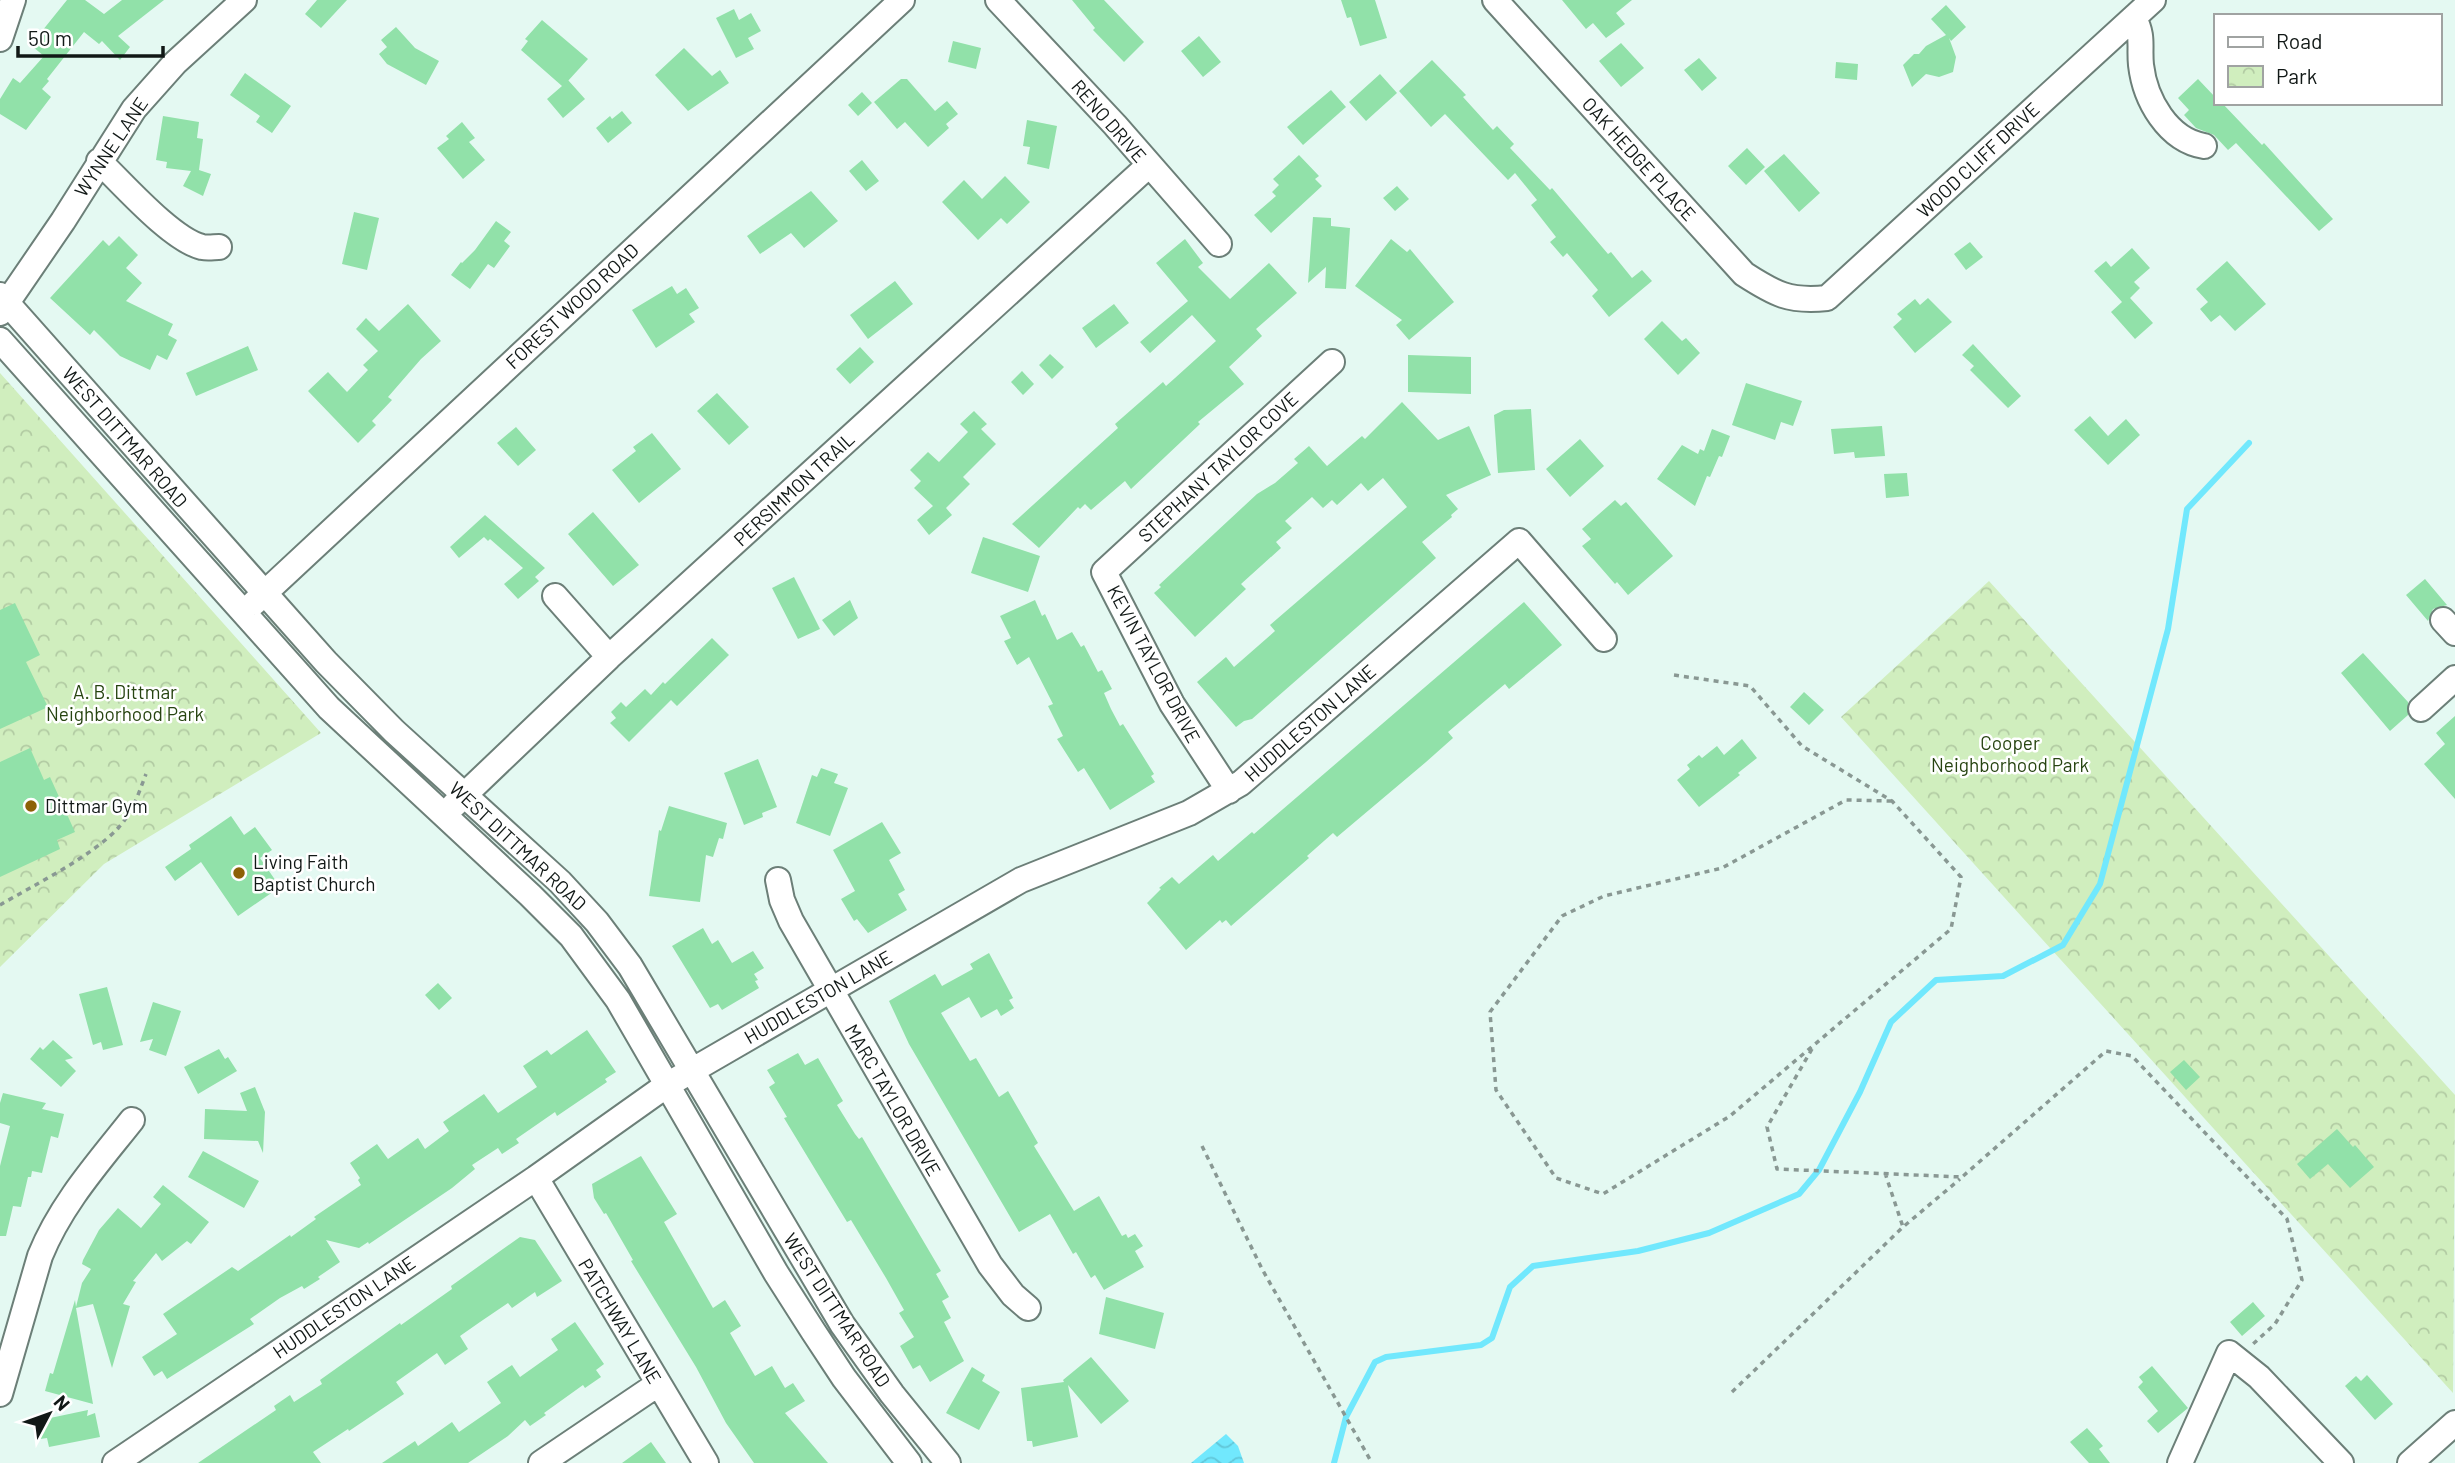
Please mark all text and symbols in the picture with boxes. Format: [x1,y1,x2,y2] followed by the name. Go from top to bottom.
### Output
[18,14,163,58] scale bar
[2214,14,2441,105] legend
[28,25,72,50] text: 50 m
[2276,28,2322,53] text: Road
[2276,63,2317,88] text: Park
[1067,75,1152,167] street label: RENO DRIVE
[1578,92,1701,225] street label: OAK HEDGE PLACE
[69,93,152,201] street label: WYNNE LANE
[1912,97,2044,222] street label: WOOD CLIFF DRIVE
[501,238,643,373] street label: FOREST WOOD ROAD
[58,362,193,512] street label: WEST DITTMAR ROAD
[1133,387,1302,547] street label: STEPHANY TAYLOR COVE
[729,427,859,550] street label: PERSIMMON TRAIL
[1103,581,1206,747] street label: KEVIN TAYLOR DRIVE
[1239,659,1380,786] street label: HUDDLESTON LANE
[46,680,204,725] park label: A. B. Dittmar Neighborhood Park
[1931,731,2089,776] park label: Cooper Neighborhood Park
[445,776,592,915] street label: WEST DITTMAR ROAD
[45,794,148,817] place label: Dittmar Gym
[23,798,39,814] marker: Dittmar Gym
[253,850,376,895] place label: Living Faith Baptist Church
[231,865,247,881] marker: Living Faith Baptist Church
[740,945,896,1048] street label: HUDDLESTON LANE
[841,1020,946,1180] street label: MARC TAYLOR DRIVE
[779,1229,896,1391] street label: WEST DITTMAR ROAD
[268,1250,419,1363] street label: HUDDLESTON LANE
[574,1254,667,1387] street label: PATCHWAY LANE
[14,1379,84,1449] north arrow
[49,1390,75,1415] text: N

